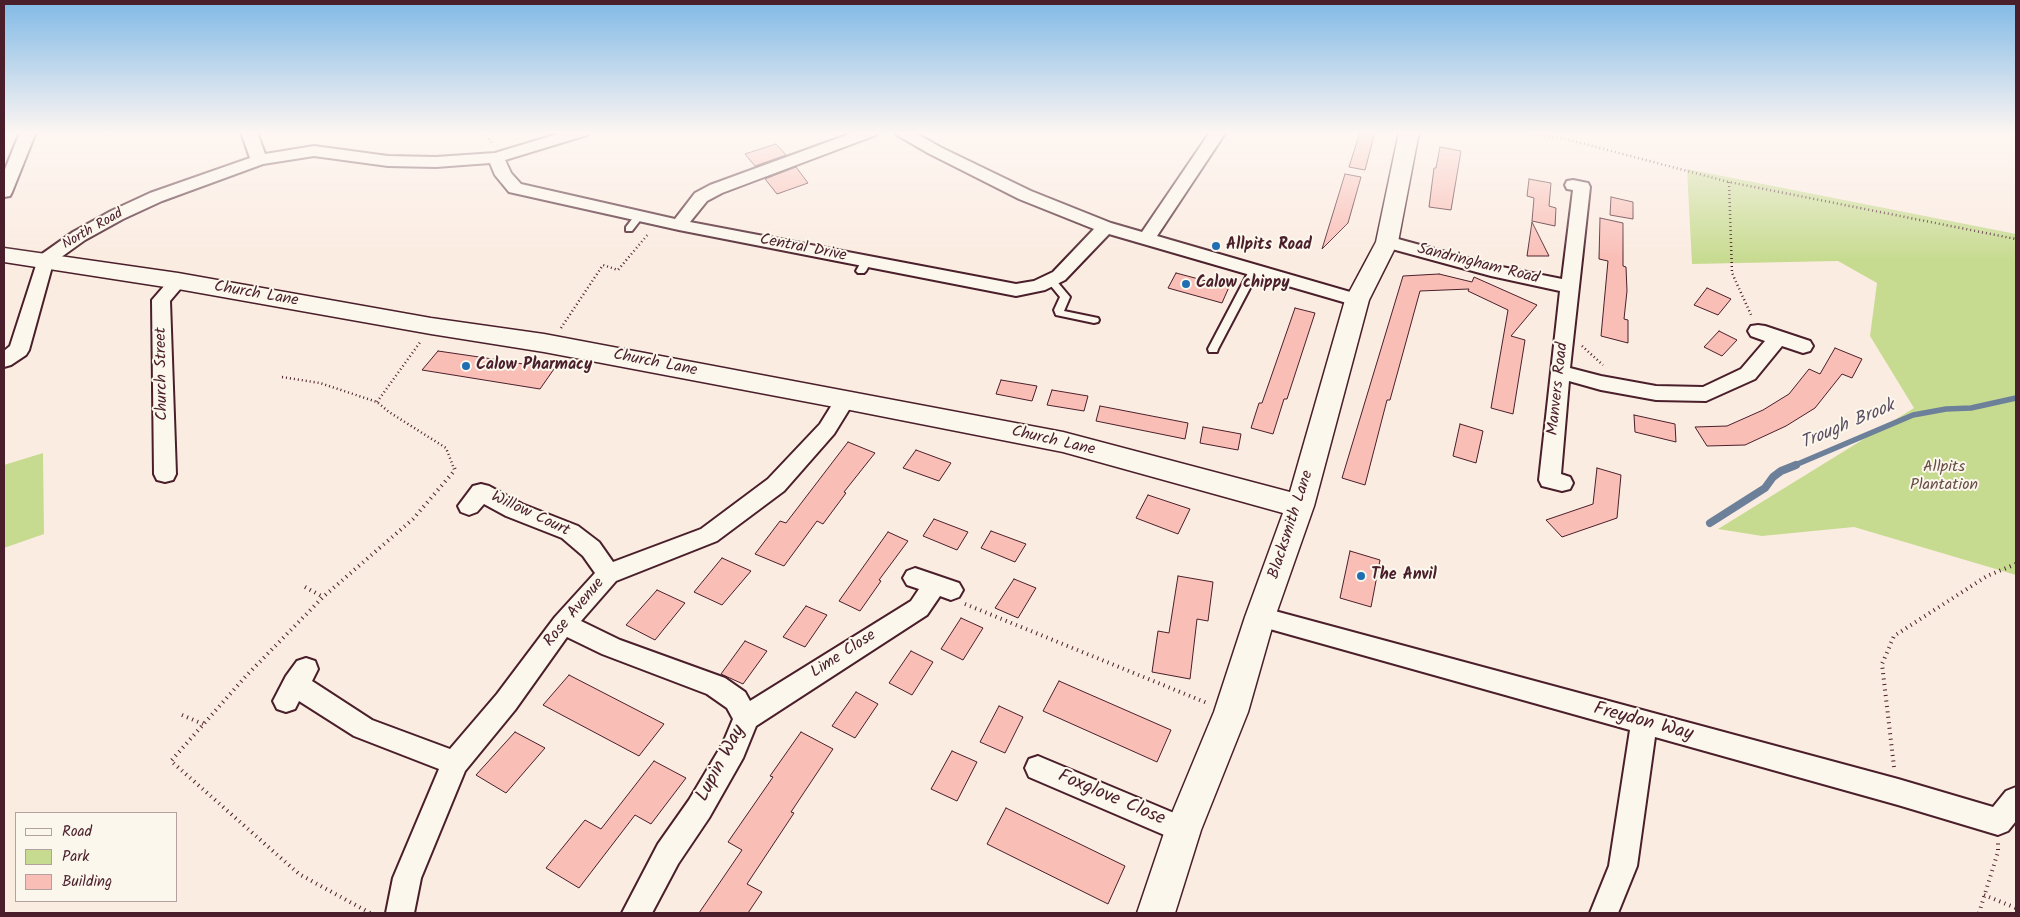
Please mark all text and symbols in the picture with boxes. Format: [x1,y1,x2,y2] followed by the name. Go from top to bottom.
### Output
[60,206,126,254] street label: North Road
[758,231,848,267] street label: Central Drive
[1226,236,1312,256] place label: Allpits Road
[1210,240,1222,252] marker: Allpits Road
[1415,241,1541,289] street label: Sandringham Road
[1196,274,1290,294] place label: Calow chippy
[212,278,300,312] street label: Church Lane
[1180,278,1192,290] marker: Calow chippy
[153,327,173,421] street label: Church Street
[1545,342,1573,436] street label: Manvers Road
[611,346,699,382] street label: Church Lane
[476,356,592,376] place label: Calow Pharmacy
[460,360,472,372] marker: Calow Pharmacy
[1798,397,1898,455] water label: Trough Brook
[1009,423,1097,461] street label: Church Lane
[1910,458,1978,496] park label: Allpits Plantation
[1265,468,1319,582] street label: Blacksmith Lane
[488,488,572,542] street label: Willow Court
[1371,566,1437,586] place label: The Anvil
[1355,570,1367,582] marker: The Anvil
[541,575,609,651] street label: Rose Avenue
[808,627,880,683] street label: Lime Close
[1591,699,1695,747] street label: Freydon Way
[692,722,752,806] street label: Lupin Way
[1054,766,1168,832] street label: Foxglove Close
[15,812,178,902] legend
[62,820,92,844] text: Road
[62,845,89,869] text: Park
[62,870,112,894] text: Building

